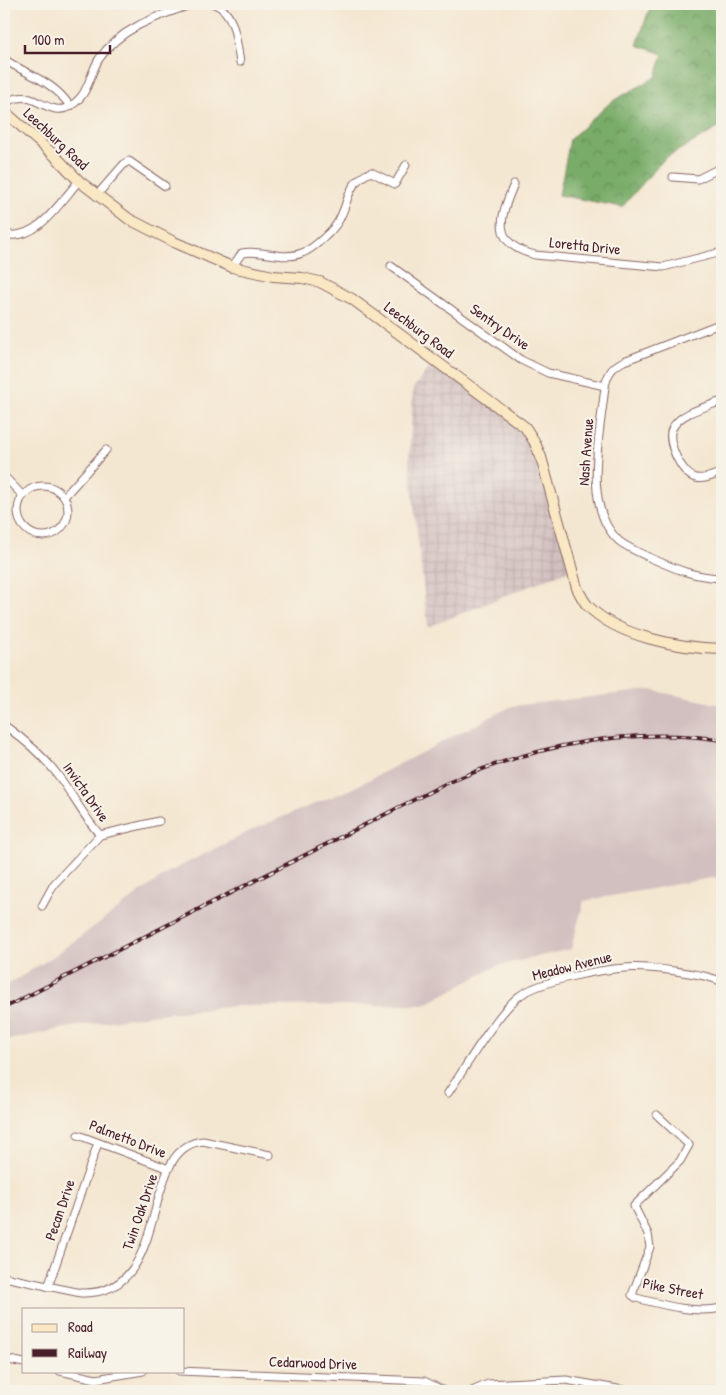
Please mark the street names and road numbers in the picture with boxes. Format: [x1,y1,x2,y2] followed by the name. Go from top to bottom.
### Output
[19,103,94,174] street label: Leechburg Road
[549,231,622,260] street label: Loretta Drive
[380,296,459,363] street label: Leechburg Road
[466,298,534,355] street label: Sentry Drive
[573,418,598,486] street label: Nash Avenue
[58,758,115,826] street label: Invicta Drive
[530,946,614,986] street label: Meadow Avenue
[86,1114,170,1163] street label: Palmetto Drive
[117,1171,162,1253] street label: Twin Oak Drive
[39,1176,80,1243] street label: Pecan Drive
[641,1272,706,1305] street label: Pike Street
[269,1350,358,1375] street label: Cedarwood Drive

